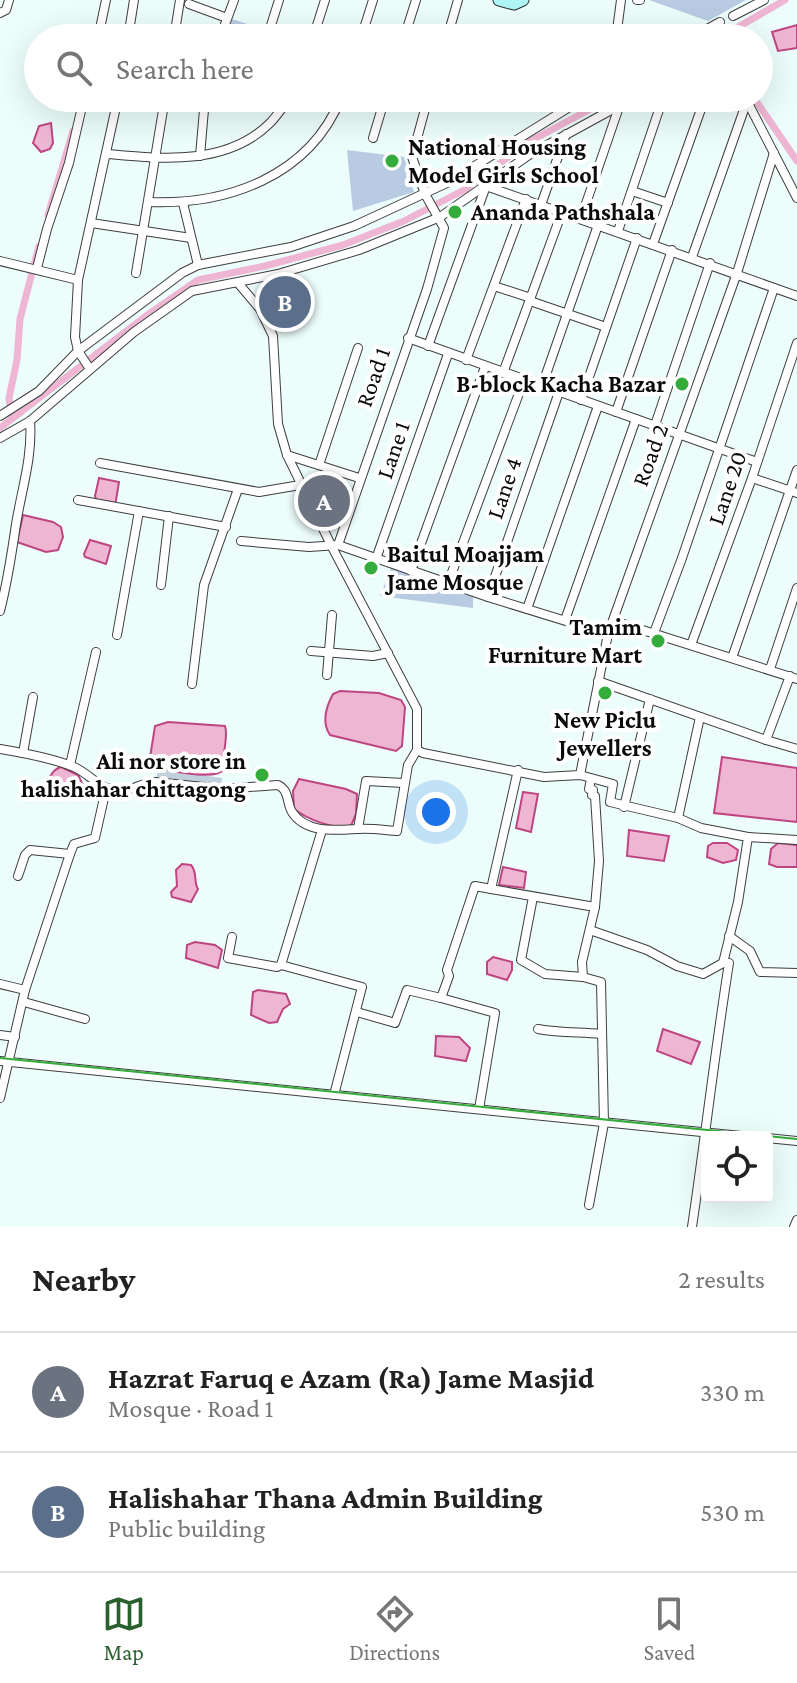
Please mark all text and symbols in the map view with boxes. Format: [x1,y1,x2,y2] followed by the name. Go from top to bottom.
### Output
[24,24,773,112] search box
[52,46,96,90] icon: search
[116,52,254,85] text: Search here
[408,133,599,188] place label: National Housing Model Girls School
[383,152,401,170] marker: National Housing Model Girls School
[470,198,655,225] place label: Ananda Pathshala
[446,203,464,221] marker: Ananda Pathshala
[259,272,311,332] pin: B
[350,344,395,410] street label: Road 1
[456,370,666,397] place label: B-block Kacha Bazar
[673,375,691,393] marker: B-block Kacha Bazar
[370,418,415,482] street label: Lane 1
[626,420,673,490] street label: Road 2
[701,447,752,528] street label: Lane 20
[480,454,527,522] street label: Lane 4
[298,471,350,531] pin: A
[384,540,545,595] place label: Baitul Moajjam Jame Mosque
[362,559,380,577] marker: Baitul Moajjam Jame Mosque
[488,613,643,668] place label: Tamim Furniture Mart
[649,632,667,650] marker: Tamim Furniture Mart
[596,684,614,702] marker: New Piclu Jewellers
[554,706,657,761] place label: New Piclu Jewellers
[21,747,246,802] place label: Ali nor store in halishahar chittagong
[253,766,271,784] marker: Ali nor store in halishahar chittagong
[416,792,456,832] your location
[701,1131,773,1203] map controls
[701,1131,773,1203] button: locate
[32,1261,135,1298] text: Nearby
[678,1265,765,1294] text: 2 results
[108,1361,594,1394] text: Hazrat Faruq e Azam (Ra) Jame Masjid
[50,1378,66,1407] text: A
[700,1378,765,1407] text: 330 m
[108,1394,273,1423] text: Mosque · Road 1
[108,1481,543,1514] text: Halishahar Thana Admin Building
[50,1498,66,1527] text: B
[700,1498,765,1527] text: 530 m
[108,1514,265,1543] text: Public building
[102,1592,146,1665] tab: Map
[349,1592,440,1665] tab: Directions
[644,1592,695,1665] tab: Saved

